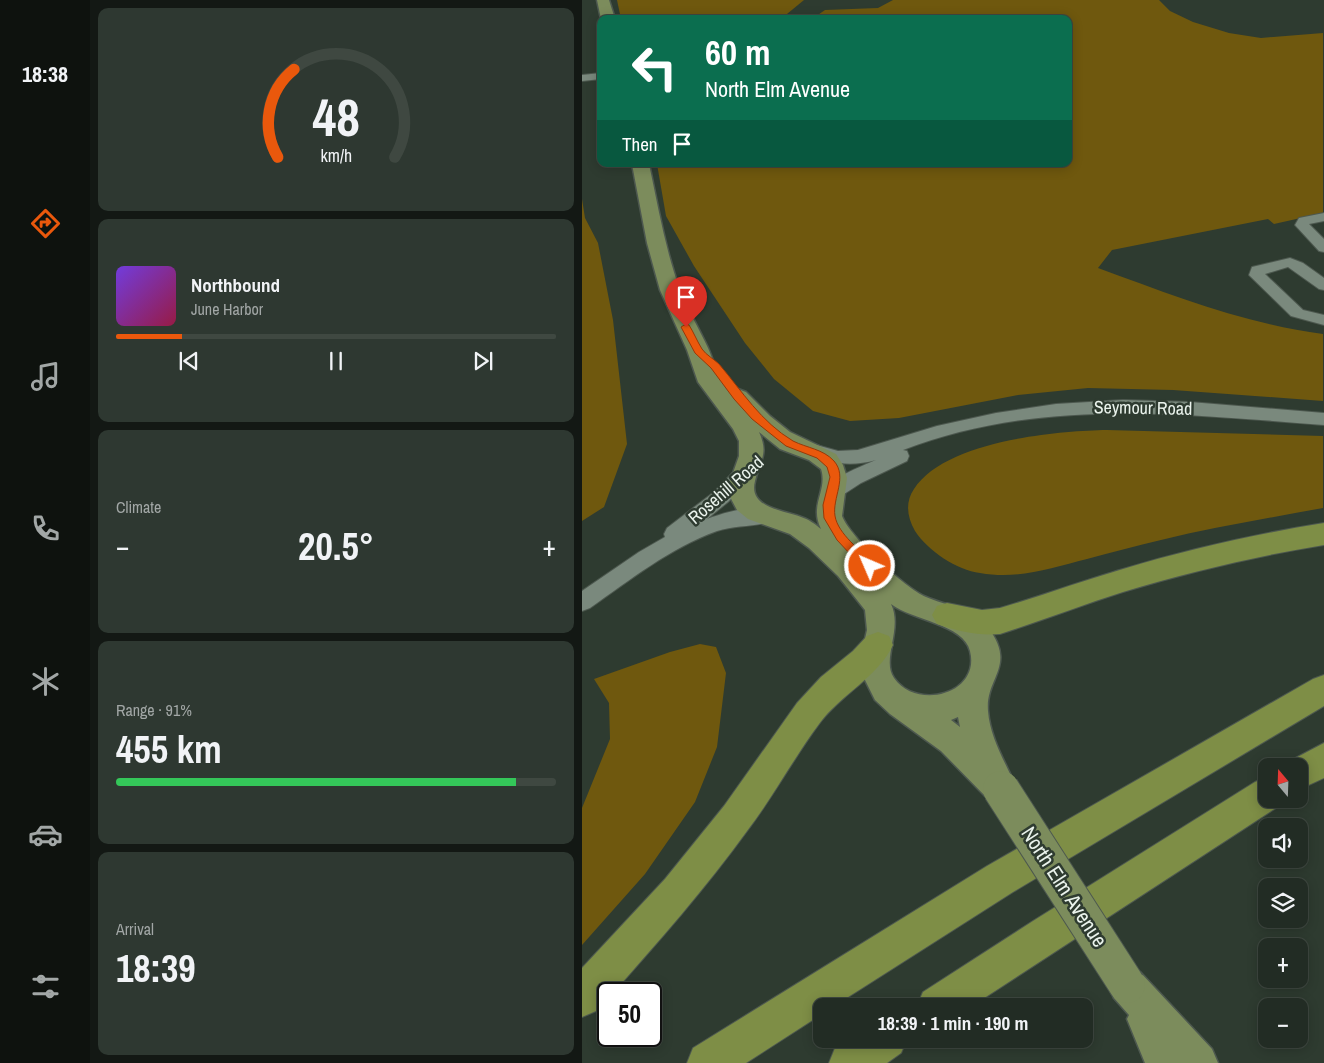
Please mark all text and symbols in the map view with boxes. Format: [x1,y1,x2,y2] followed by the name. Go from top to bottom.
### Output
[705,29,770,76] text: 60 m
[622,35,687,100] icon: left
[22,59,68,89] text: 18:38
[705,74,850,104] text: North Elm Avenue
[312,82,360,152] text: 48
[668,130,696,158] icon: arrive
[622,131,658,157] text: Then
[320,144,352,168] text: km/h
[28,206,63,241] icon: directions
[191,272,280,298] text: Northbound
[665,276,707,327] pin
[672,283,700,311] icon: arrive
[191,298,263,320] text: June Harbor
[175,347,203,375] icon: previous
[322,347,350,375] icon: pause
[469,347,497,375] icon: next
[28,359,63,394] icon: music
[1094,394,1192,421] street label: Seymour Road
[682,450,769,529] street label: Rosehill Road
[116,496,161,518] text: Climate
[28,511,63,546] icon: phone
[298,521,374,572] text: 20.5°
[116,527,129,565] text: −
[543,527,556,565] text: +
[843,539,895,591] position arrow
[28,664,63,699] icon: climate
[116,699,192,721] text: Range · 91%
[116,724,222,775] text: 455 km
[1258,758,1308,808] north arrow
[1258,758,1308,1048] map controls
[28,817,63,852] icon: car
[1258,818,1308,868] button: sound
[1015,821,1114,953] street label: North Elm Avenue
[1258,878,1308,928] button: layers
[116,918,154,940] text: Arrival
[1258,938,1308,988] button: +
[116,943,196,994] text: 18:39
[28,969,63,1004] icon: filters
[597,982,662,1047] speed limit sign: 50
[1258,998,1308,1048] button: −
[878,1010,1028,1036] text: 18:39 · 1 min · 190 m

